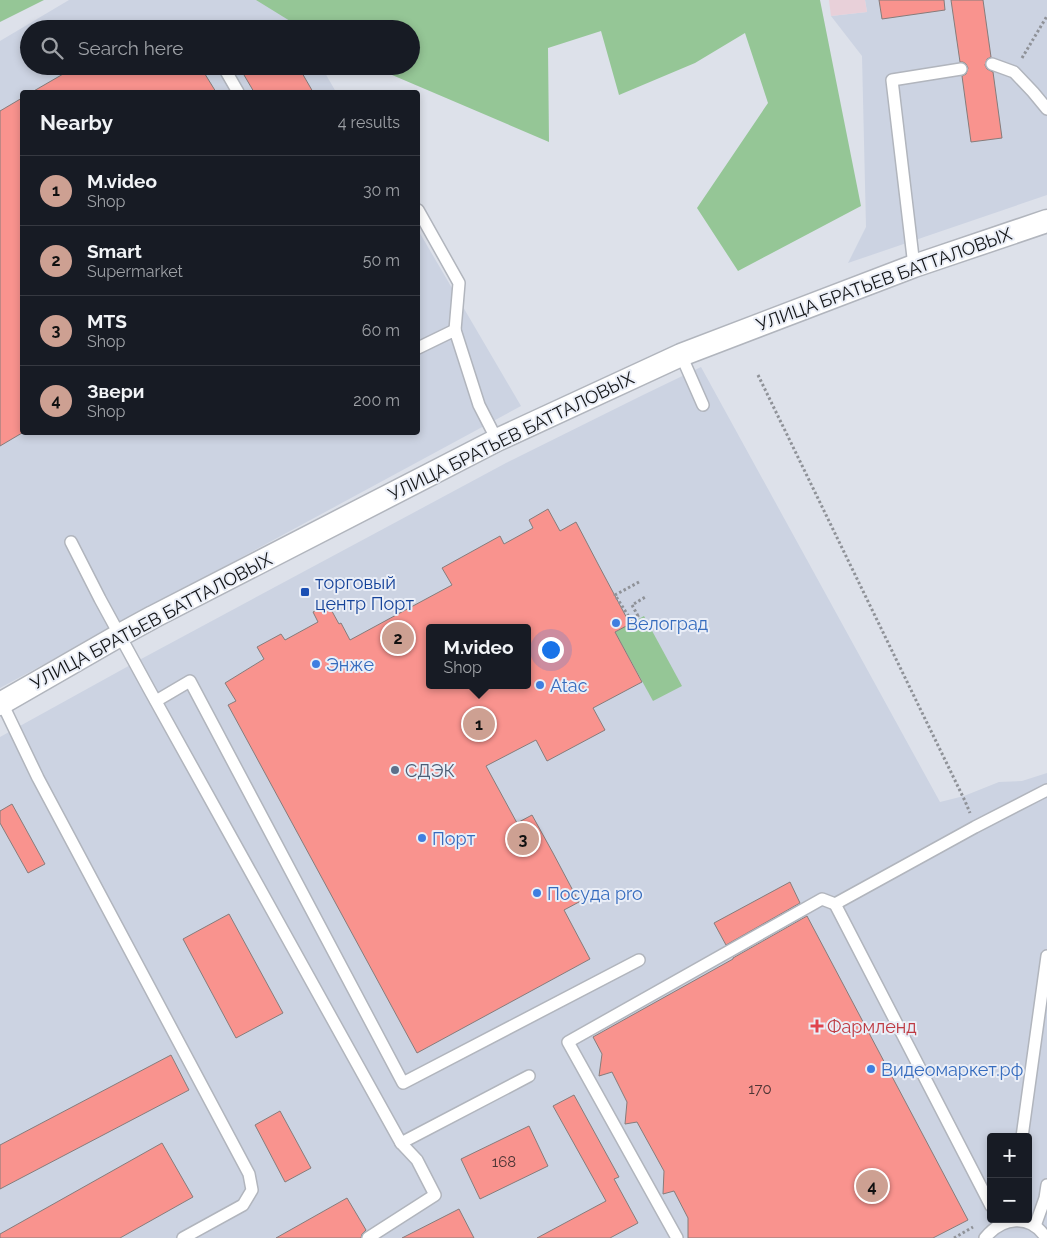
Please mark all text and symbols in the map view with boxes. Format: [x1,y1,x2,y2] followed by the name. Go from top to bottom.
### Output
[20,20,420,75] search box
[38,34,66,62] icon: search
[78,37,184,59] text: Search here
[40,110,113,135] text: Nearby
[338,113,400,132] text: 4 results
[87,170,157,192] text: M.video
[52,181,60,200] text: 1
[363,181,400,200] text: 30 m
[87,192,125,211] text: Shop
[753,223,1015,335] street label: УЛИЦА БРАТЬЕВ БАТТАЛОВЫХ
[87,240,142,262] text: Smart
[51,251,61,270] text: 2
[363,251,400,270] text: 50 m
[87,262,183,281] text: Supermarket
[87,310,127,332] text: MTS
[52,321,60,340] text: 3
[362,321,400,340] text: 60 m
[87,332,125,351] text: Shop
[385,367,638,505] street label: УЛИЦА БРАТЬЕВ БАТТАЛОВЫХ
[87,380,144,402] text: Звери
[51,391,61,410] text: 4
[353,391,400,410] text: 200 m
[87,402,125,421] text: Shop
[27,548,276,694] street label: УЛИЦА БРАТЬЕВ БАТТАЛОВЫХ
[315,572,414,614] place label: торговый центр Порт
[299,586,311,598] marker: торговый центр Порт
[626,613,708,634] place label: Велоград
[610,617,622,629] marker: Велоград
[382,619,414,657] pin: 2
[426,624,531,689] popup
[444,636,513,658] text: M.video
[538,637,564,663] your location
[326,654,375,675] place label: Энже
[310,658,322,670] marker: Энже
[444,658,482,677] text: Shop
[550,675,588,696] place label: Atac
[534,679,546,691] marker: Atac
[463,705,495,743] pin: 1
[405,760,455,781] place label: СДЭК
[389,764,401,776] marker: СДЭК
[507,820,539,858] pin: 3
[432,828,476,849] place label: Порт
[416,832,428,844] marker: Порт
[547,883,643,904] place label: Посуда pro
[531,887,543,899] marker: Посуда pro
[827,1016,917,1037] place label: Фармленд
[811,1020,823,1032] marker: Фармленд
[881,1059,1023,1080] place label: Видеомаркет.рф
[865,1063,877,1075] marker: Видеомаркет.рф
[748,1080,772,1098] house number: 170
[987,1133,1032,1223] map controls
[987,1133,1032,1178] button: +
[492,1153,516,1171] house number: 168
[856,1167,888,1205] pin: 4
[987,1178,1032,1223] button: −

